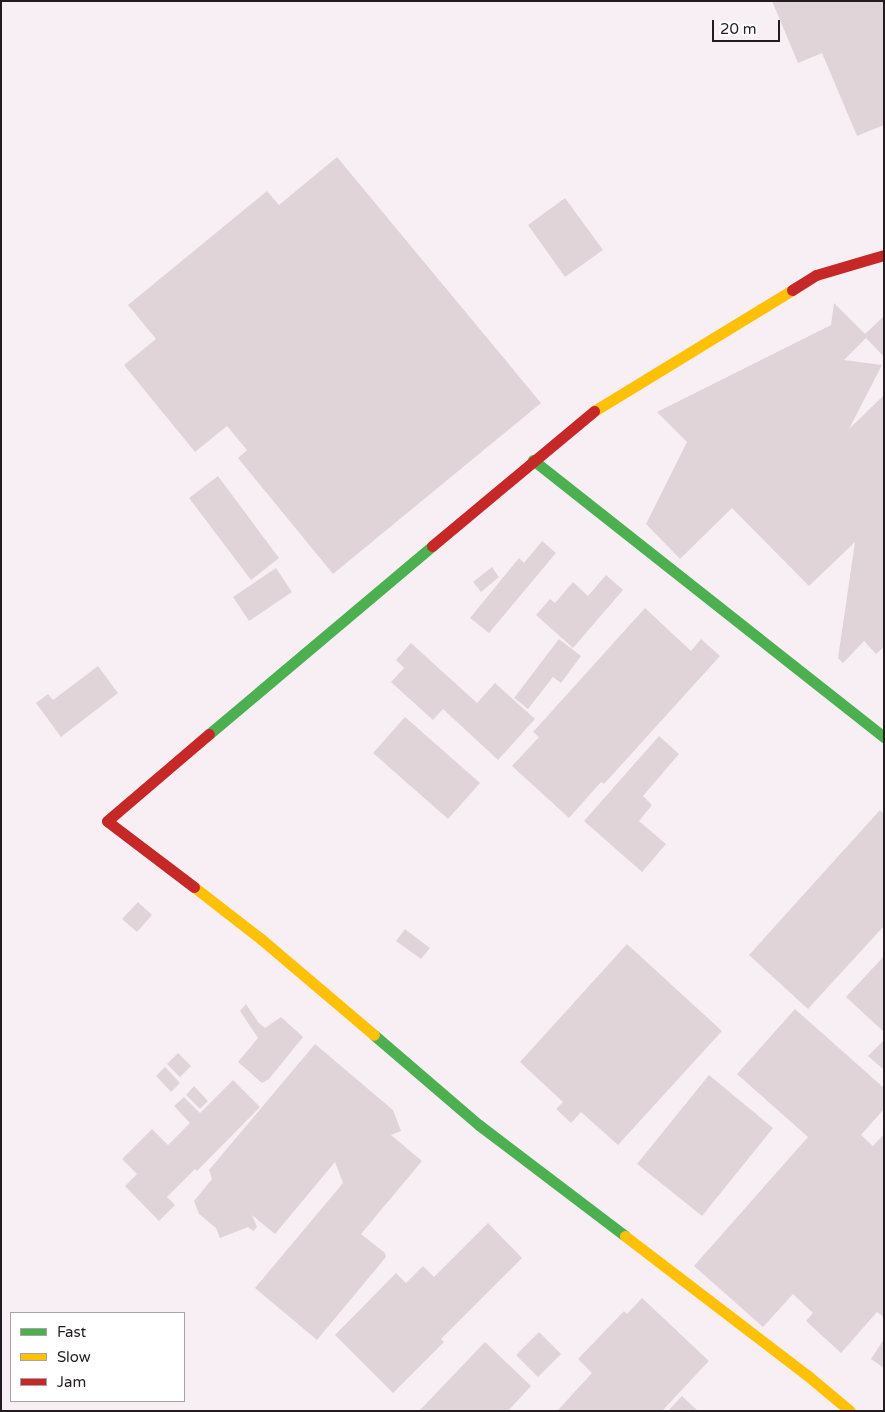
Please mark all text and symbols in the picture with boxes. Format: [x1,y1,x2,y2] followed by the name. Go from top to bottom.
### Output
[715,10,782,42] scale bar
[720,20,757,38] text: 20 m
[10,1312,185,1402] legend
[57,1323,86,1341] text: Fast
[57,1348,91,1366] text: Slow
[57,1373,86,1391] text: Jam

